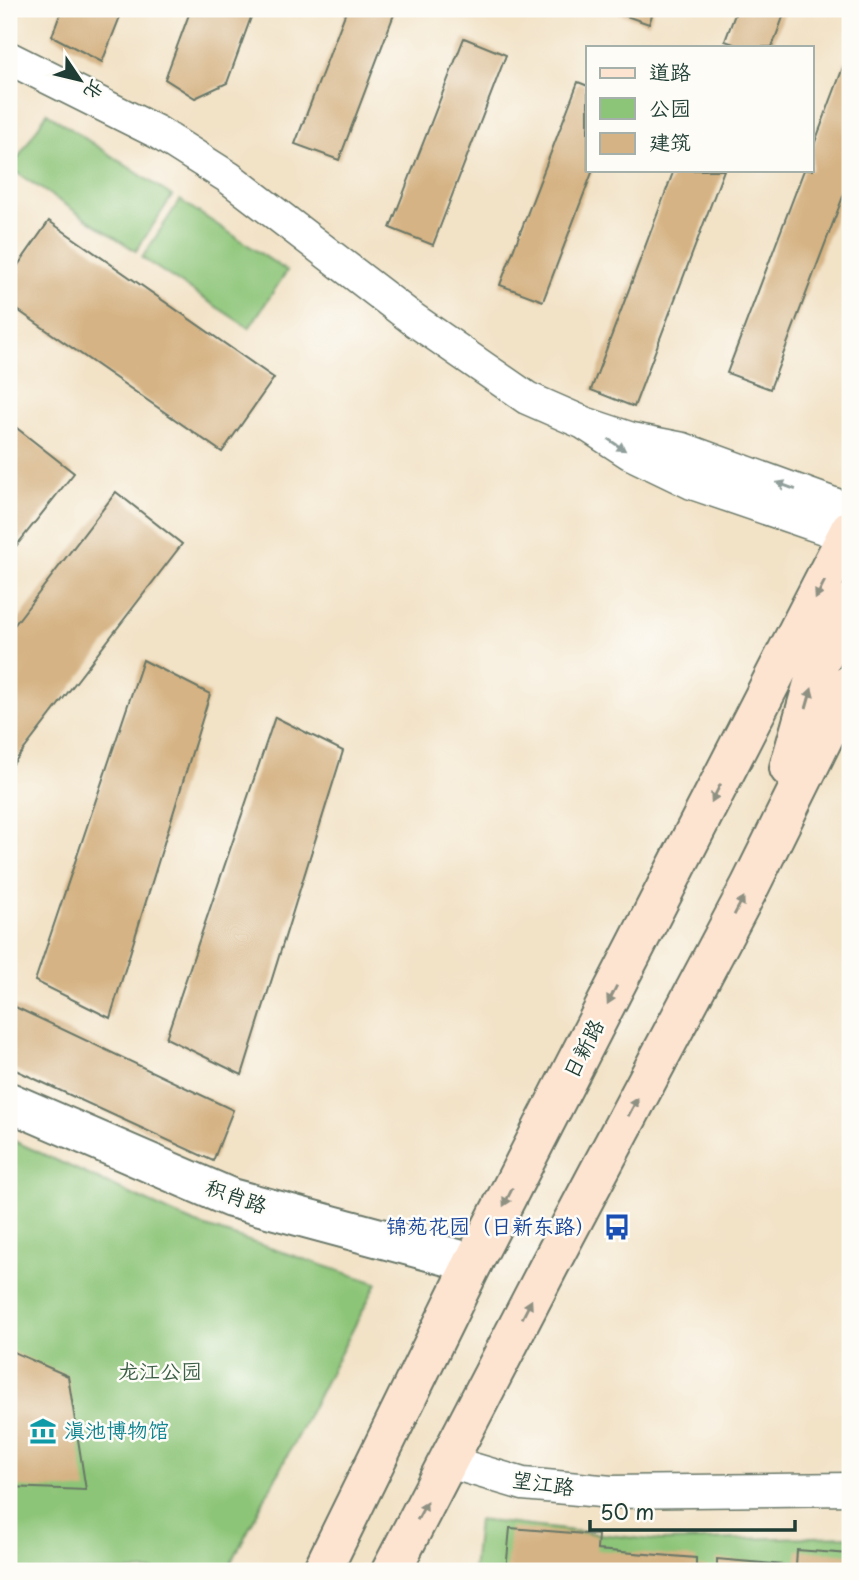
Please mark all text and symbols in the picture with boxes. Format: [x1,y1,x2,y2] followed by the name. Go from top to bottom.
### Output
[46,46,116,116] north arrow
[586,46,814,172] legend
[649,55,691,87] text: 道路
[78,75,112,106] text: 北
[649,91,691,123] text: 公园
[649,125,691,157] text: 建筑
[608,438,627,451] one-way arrow
[776,481,797,492] one-way arrow
[814,580,825,600] one-way arrow
[804,687,815,709] one-way arrow
[710,783,722,803] one-way arrow
[733,897,745,916] one-way arrow
[606,985,617,1005] one-way arrow
[554,1013,611,1083] street label: 日新路
[627,1098,639,1117] one-way arrow
[202,1170,272,1220] street label: 积肖路
[502,1187,513,1207] one-way arrow
[386,1209,596,1241] place label: 锦苑花园（日新东路）
[602,1212,632,1242] bus stop icon: 锦苑花园（日新东路）
[521,1299,533,1319] one-way arrow
[118,1354,202,1386] park label: 龙江公园
[64,1413,169,1445] place label: 滇池博物馆
[28,1416,58,1446] museum icon: 滇池博物馆
[510,1462,577,1502] street label: 望江路
[590,1489,794,1533] scale bar
[600,1495,654,1527] text: 50 m
[417,1501,428,1521] one-way arrow

